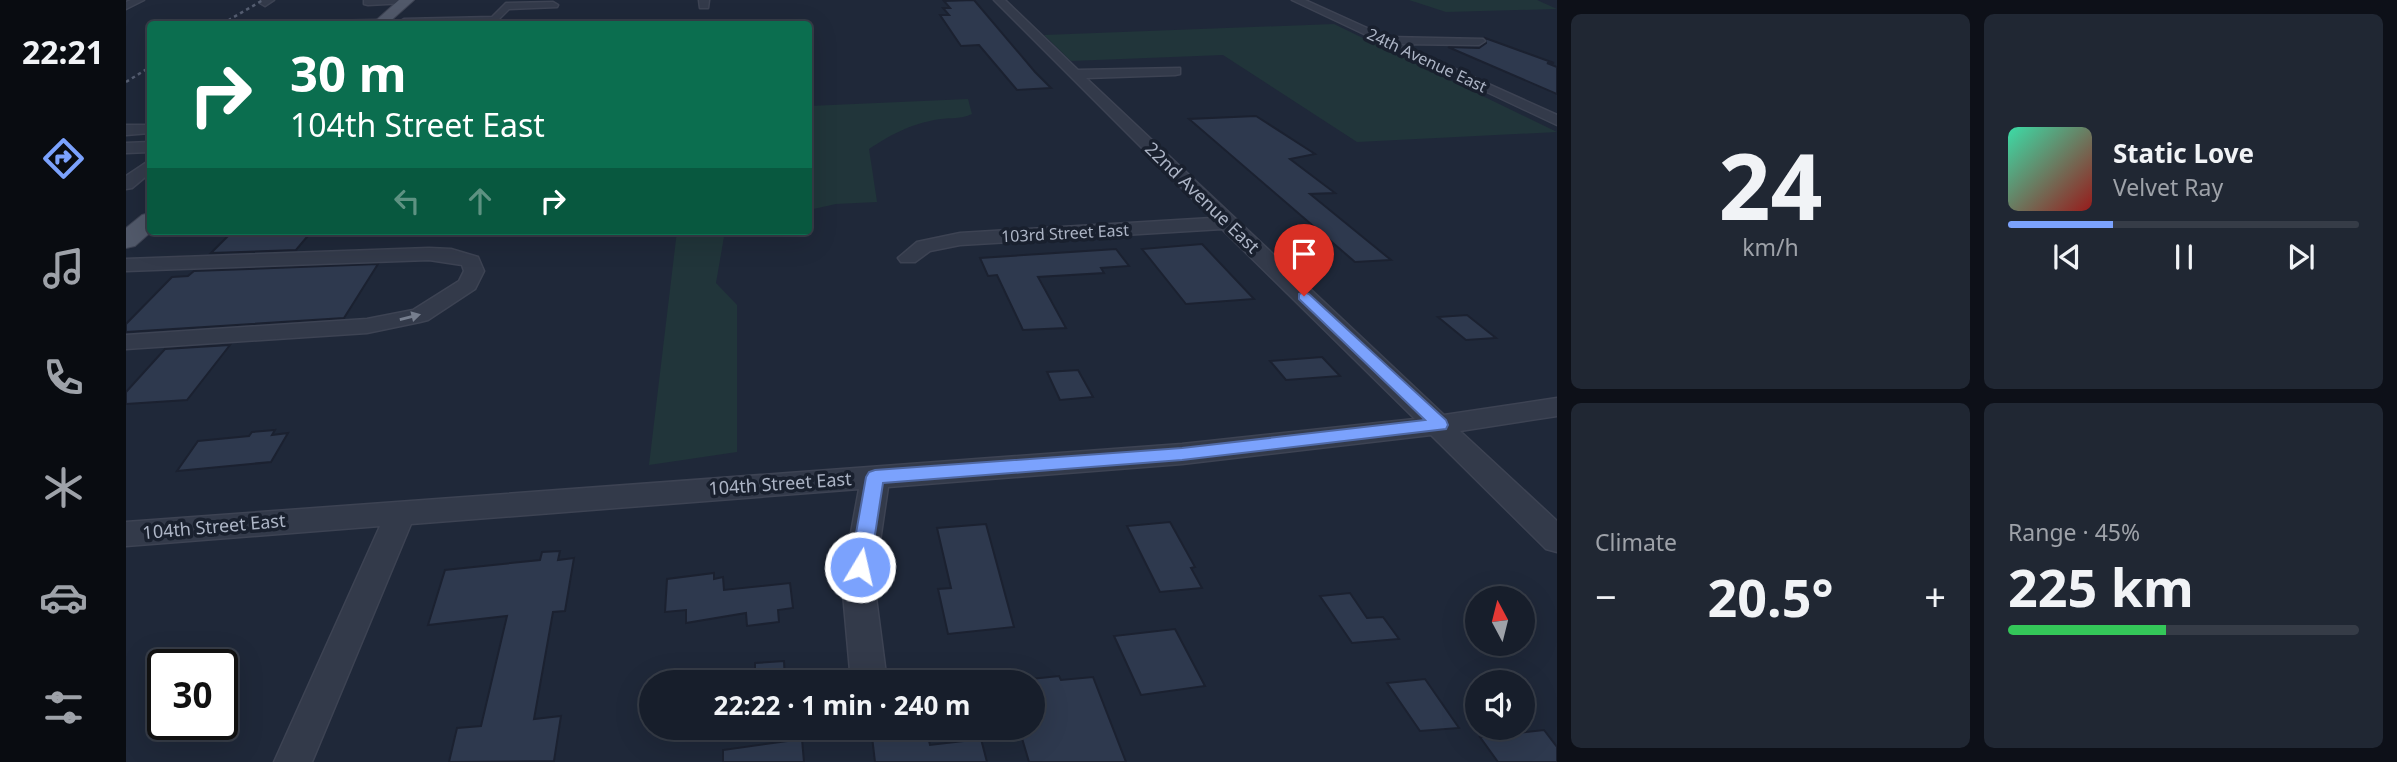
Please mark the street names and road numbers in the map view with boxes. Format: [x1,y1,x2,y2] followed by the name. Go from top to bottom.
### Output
[1364,23,1491,97] street label: 24th Avenue East
[1140,136,1266,259] street label: 22nd Avenue East
[1001,219,1130,247] street label: 103rd Street East
[708,466,853,500] street label: 104th Street East
[141,508,287,544] street label: 104th Street East

